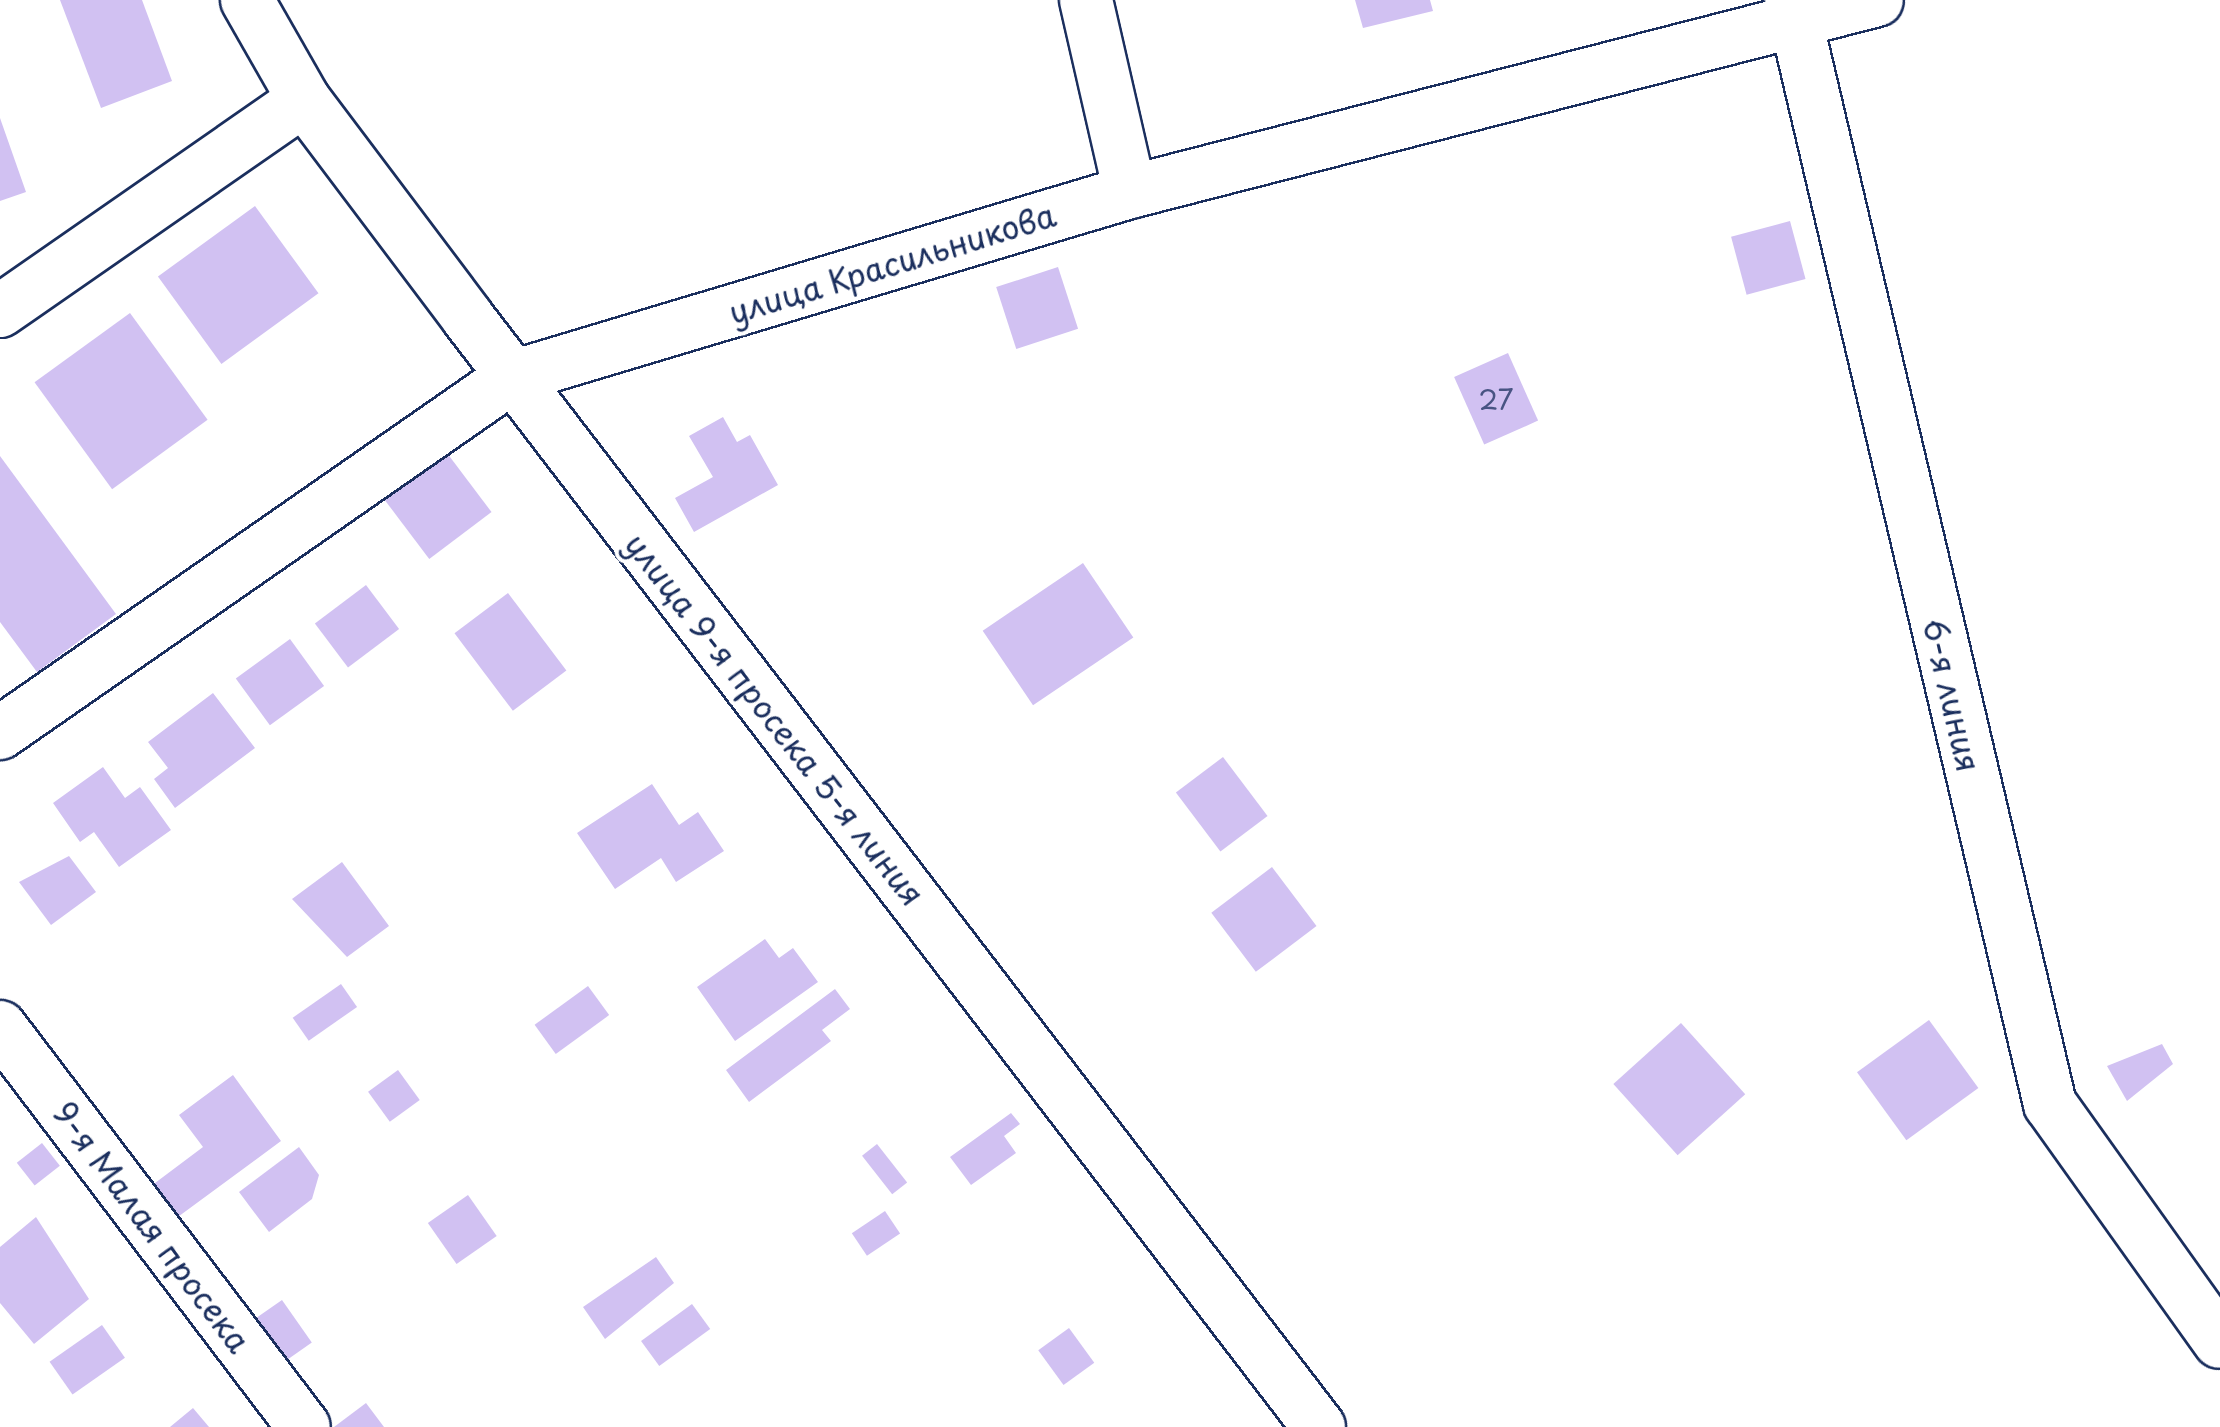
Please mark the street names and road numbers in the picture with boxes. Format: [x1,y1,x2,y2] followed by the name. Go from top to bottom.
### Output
[723,195,1061,331] street label: улица Красильникова
[618,525,932,913] street label: улица 9-я просека 5-я линия
[1916,614,1988,776] street label: 6-я линия
[45,1094,259,1360] street label: 9-я Малая просека

